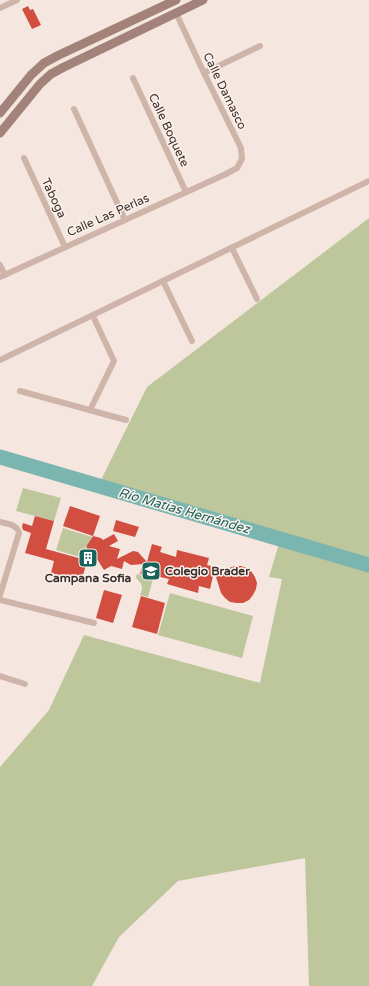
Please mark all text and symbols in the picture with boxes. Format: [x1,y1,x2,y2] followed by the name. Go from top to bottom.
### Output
[200,50,250,132] street label: Calle Damasco
[146,91,192,169] street label: Calle Boquete
[39,176,69,220] street label: Taboga
[65,191,151,239] street label: Calle Las Perlas
[117,485,253,538] water label: Río Matías Hernández
[77,547,99,569] building icon: Campana Sofia
[140,560,162,582] school or university icon: Colegio Brader
[165,564,250,579] place label: Colegio Brader
[45,571,132,586] place label: Campana Sofia

